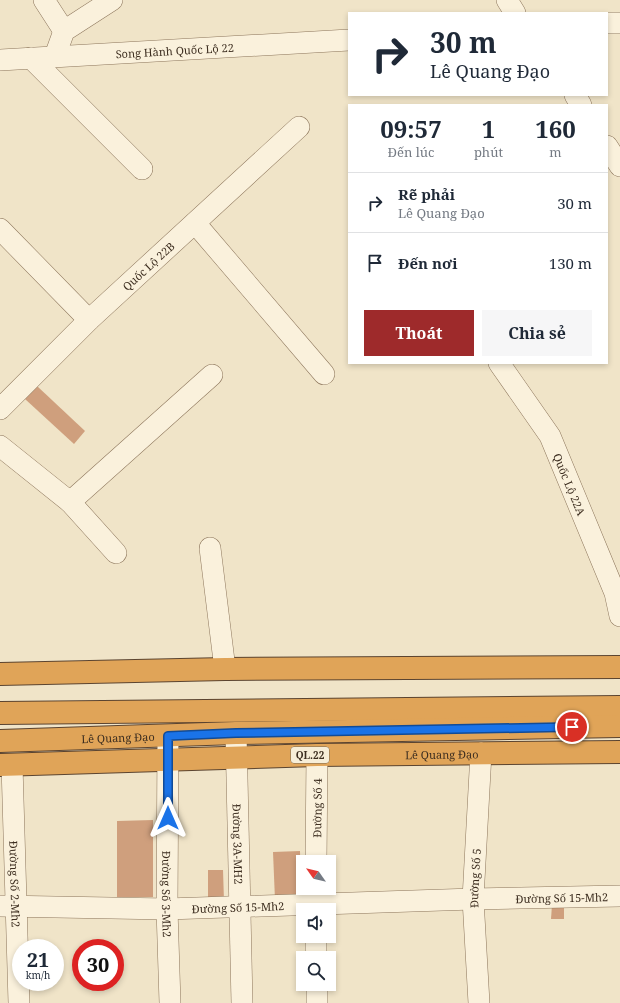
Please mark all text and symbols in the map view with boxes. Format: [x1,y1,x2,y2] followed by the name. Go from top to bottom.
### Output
[430,23,497,61] text: 30 m
[364,28,416,80] icon: right
[115,39,234,61] street label: Song Hành Quốc Lộ 22
[430,59,550,83] text: Lê Quang Đạo
[380,112,442,145] text: 09:57
[482,112,495,145] text: 1
[535,112,576,145] text: 160
[388,143,434,161] text: Đến lúc
[474,143,503,161] text: phút
[549,143,562,161] text: m
[398,184,455,204] text: Rẽ phải
[364,192,386,214] icon: right
[557,193,592,213] text: 30 m
[398,204,485,222] text: Lê Quang Đạo
[119,238,177,293] street label: Quốc Lộ 22B
[364,252,386,274] icon: arrive
[398,253,458,273] text: Đến nơi
[549,253,592,273] text: 130 m
[364,310,474,356] button: Thoát
[482,310,592,356] button: Chia sẻ
[550,451,590,518] street label: Quốc Lộ 22A
[555,710,589,744] pin
[561,716,583,738] icon: arrive
[81,728,155,746] street label: Lê Quang Đạo
[405,746,479,762] street label: Lê Quang Đạo
[291,747,329,763] road number: QL.22
[309,778,324,838] street label: Đường Số 4
[147,797,189,839] position arrow
[230,803,247,885] street label: Đường 3A-MH2
[7,840,24,927] street label: Đường Số 2-Mh2
[465,848,483,908] street label: Đường Số 5
[159,851,175,937] street label: Đường Số 3-Mh2
[296,855,336,895] north arrow
[296,855,336,991] map controls
[515,889,608,906] street label: Đường Số 15-Mh2
[191,898,284,916] street label: Đường Số 15-Mh2
[296,903,336,943] button: sound
[72,939,124,991] speed limit sign: 30
[27,946,49,973] text: 21
[296,951,336,991] button: search
[26,968,50,982] text: km/h

